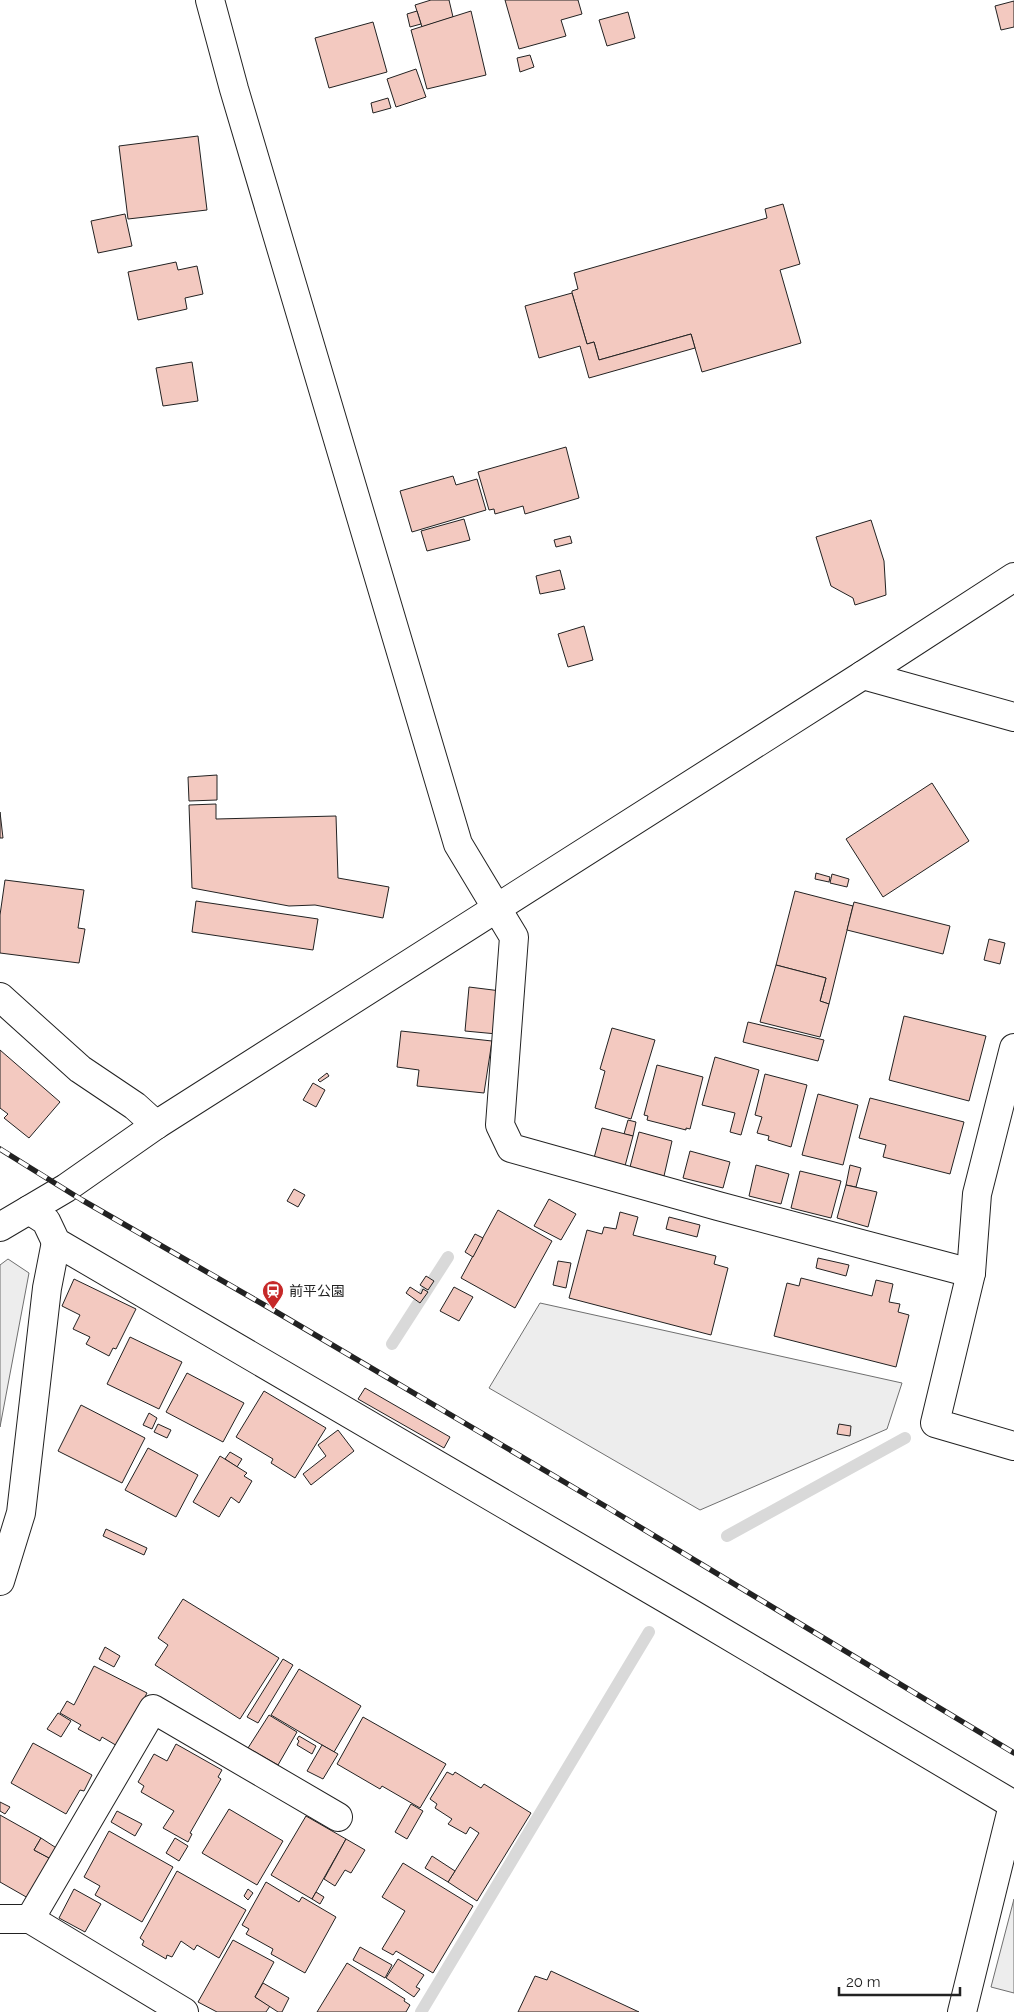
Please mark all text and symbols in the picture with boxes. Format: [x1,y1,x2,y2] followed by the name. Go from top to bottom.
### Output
[261,1279,285,1310] station icon: 前平公園
[289,1283,345,1299] place label: 前平公園
[839,1964,960,1996] scale bar
[846,1973,881,1991] text: 20 m

